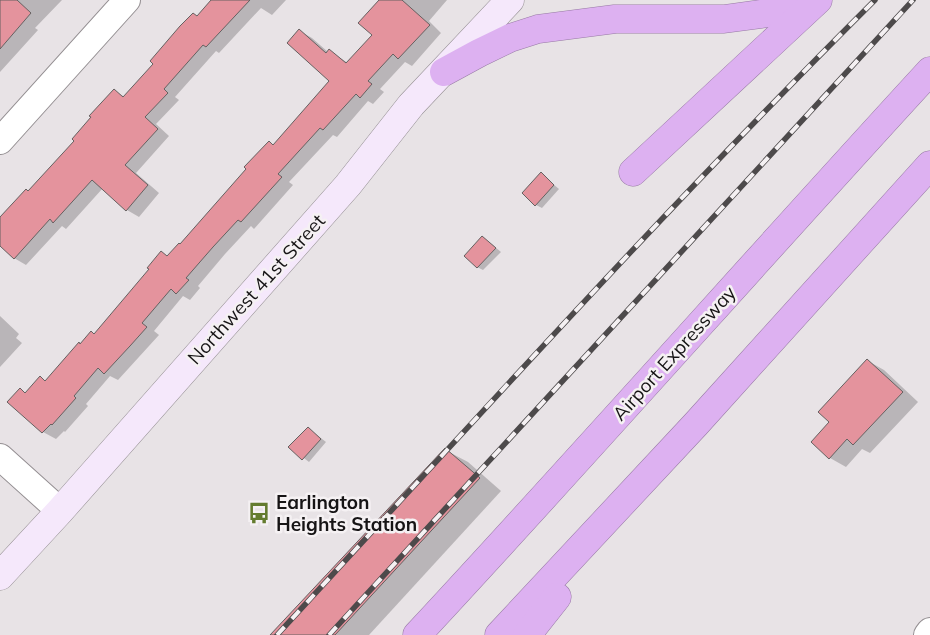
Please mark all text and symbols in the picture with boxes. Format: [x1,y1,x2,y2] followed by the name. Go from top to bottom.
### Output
[182,209,330,369] street label: Northwest 41st Street
[607,281,741,425] street label: Airport Expressway
[276,490,417,536] place label: Earlington Heights Station
[246,500,272,526] bus stop icon: Earlington Heights Station

